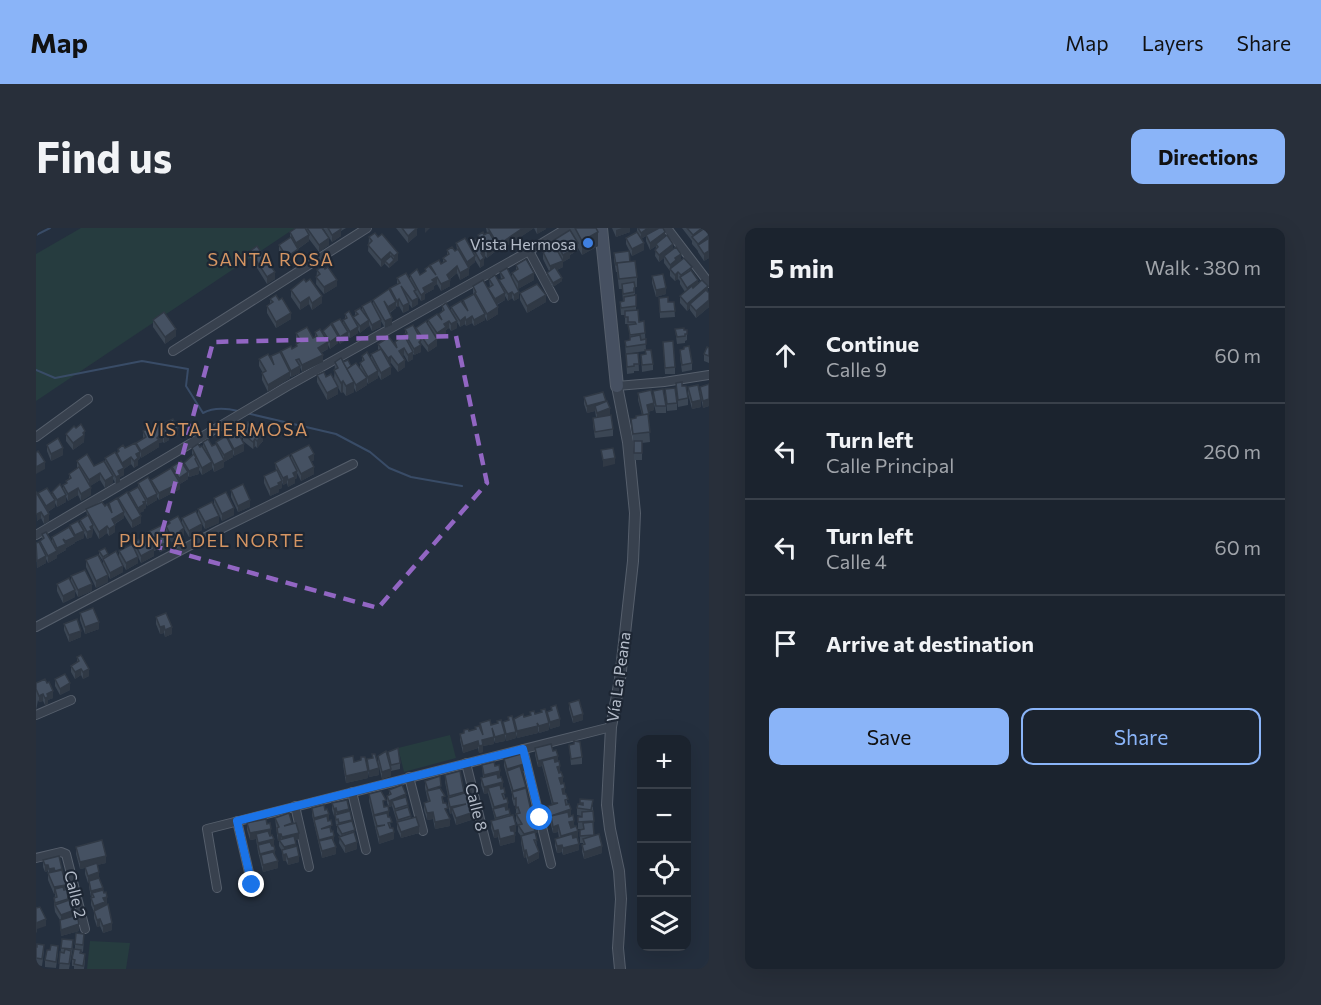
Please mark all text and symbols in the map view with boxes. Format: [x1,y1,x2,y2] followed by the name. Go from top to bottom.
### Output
[30,25,88,59] text: Map
[1065,30,1109,55] text: Map
[1142,30,1204,55] text: Layers
[1237,30,1291,55] text: Share
[1131,129,1285,184] button: Directions
[36,130,172,182] text: Find us
[470,234,576,253] place label: Vista Hermosa
[581,236,595,250] marker: Vista Hermosa
[208,248,334,270] district label: SANTA ROSA
[769,252,834,283] text: 5 min
[1145,255,1261,279] text: Walk · 380 m
[826,330,919,357] text: Continue
[769,339,802,372] icon: ahead
[1215,343,1261,367] text: 60 m
[826,357,887,381] text: Calle 9
[145,418,309,440] district label: VISTA HERMOSA
[826,426,913,453] text: Turn left
[769,435,802,468] icon: left
[1203,439,1261,463] text: 260 m
[826,453,954,477] text: Calle Principal
[826,522,913,549] text: Turn left
[119,529,305,551] district label: PUNTA DEL NORTE
[769,531,802,564] icon: left
[1215,535,1261,559] text: 60 m
[826,549,887,573] text: Calle 4
[769,627,802,660] icon: arrive
[826,630,1034,657] text: Arrive at destination
[602,631,634,723] street label: Vía La Peana
[769,708,1009,765] button: Save
[1021,708,1261,765] button: Share
[637,735,691,951] map controls
[637,735,691,789] button: +
[462,781,492,833] street label: Calle 8
[637,789,691,843] button: −
[526,804,552,830] route start
[637,843,691,897] button: locate
[61,868,91,920] street label: Calle 2
[238,871,264,897] route end
[637,897,691,951] button: layers

